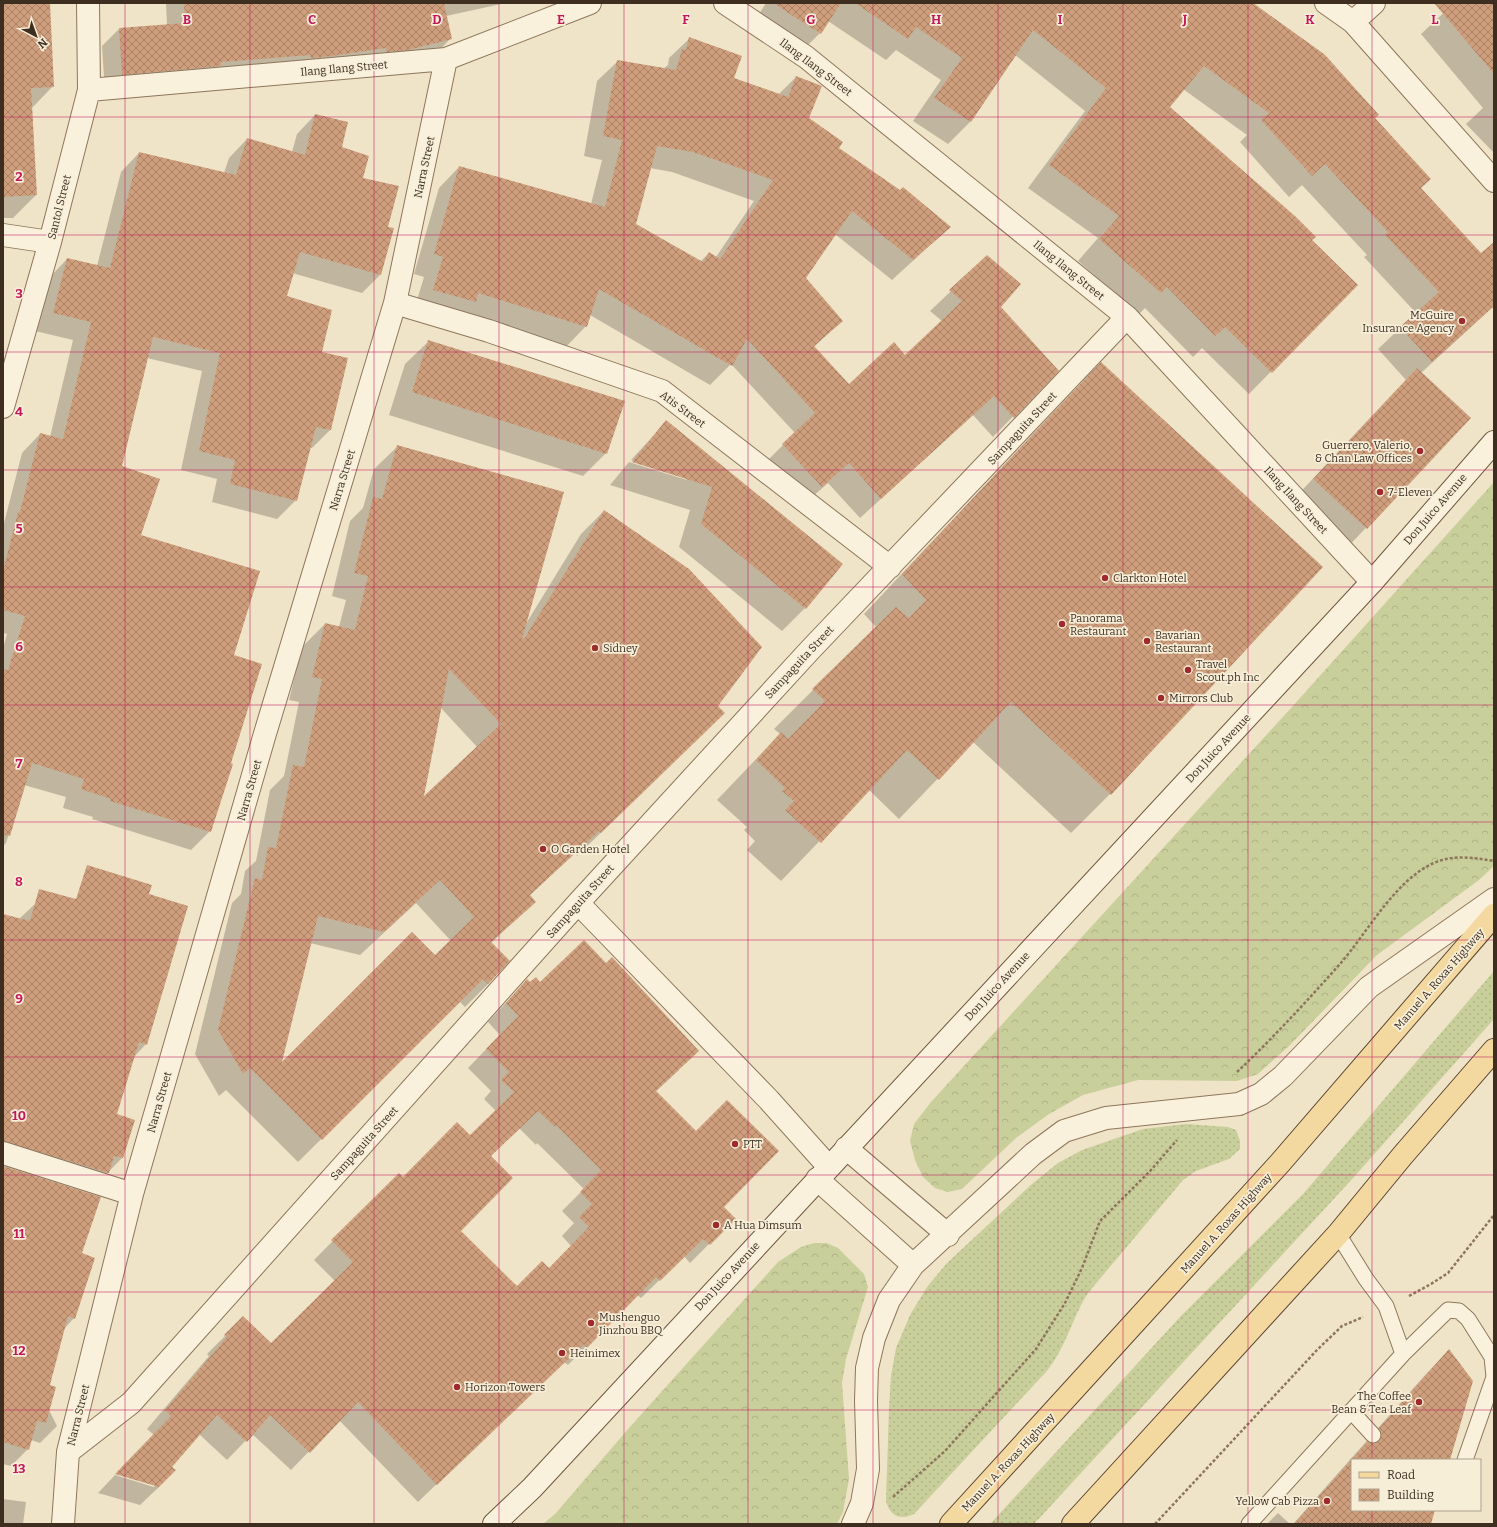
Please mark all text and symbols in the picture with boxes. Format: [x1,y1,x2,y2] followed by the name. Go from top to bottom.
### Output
[183,12,191,27] text: B
[308,12,316,27] text: C
[432,12,442,27] text: D
[557,12,565,27] text: E
[682,12,690,27] text: F
[806,12,816,27] text: G
[931,12,941,27] text: H
[1058,12,1063,27] text: I
[1182,12,1188,27] text: J
[1305,12,1315,27] text: K
[1431,12,1439,27] text: L
[16,16,56,56] north arrow
[34,35,50,51] text: N
[777,36,855,99] street label: Ilang Ilang Street
[300,58,388,79] street label: Ilang Ilang Street
[412,135,437,199] street label: Narra Street
[15,169,23,184] text: 2
[45,174,74,241] street label: Santol Street
[1031,238,1107,303] street label: Ilang Ilang Street
[15,286,23,301] text: 3
[1362,309,1454,335] place label: McGuire Insurance Agency
[1457,316,1467,326] marker: McGuire Insurance Agency
[658,388,708,431] street label: Atis Street
[985,389,1059,467] street label: Sampaguita Street
[15,404,23,419] text: 4
[1315,439,1412,465] place label: Guerrero, Valerio, & Chan Law Offices
[1415,446,1425,456] marker: Guerrero, Valerio, & Chan Law Offices
[327,448,358,512] street label: Narra Street
[1261,464,1330,537] street label: Ilang Ilang Street
[1401,471,1470,547] street label: Don Juico Avenue
[1388,486,1433,499] place label: 7-Eleven
[1375,487,1385,497] marker: 7-Eleven
[15,521,23,536] text: 5
[1113,572,1187,585] place label: Clarkton Hotel
[1100,573,1110,583] marker: Clarkton Hotel
[1070,612,1126,638] place label: Panorama Restaurant
[1057,619,1067,629] marker: Panorama Restaurant
[762,623,836,701] street label: Sampaguita Street
[1155,629,1211,655] place label: Bavarian Restaurant
[1142,636,1152,646] marker: Bavarian Restaurant
[15,639,23,654] text: 6
[603,642,638,655] place label: Sidney
[590,643,600,653] marker: Sidney
[1196,658,1260,684] place label: Travel Scout.ph Inc
[1183,665,1193,675] marker: Travel Scout.ph Inc
[1169,692,1233,705] place label: Mirrors Club
[1156,693,1166,703] marker: Mirrors Club
[1183,711,1254,786] street label: Don Juico Avenue
[16,756,23,771] text: 7
[235,758,264,822] street label: Narra Street
[551,843,630,856] place label: O Garden Hotel
[538,844,548,854] marker: O Garden Hotel
[544,862,617,941] street label: Sampaguita Street
[15,874,23,889] text: 8
[1392,926,1487,1033] street label: Manuel A. Roxas Highway
[962,949,1033,1024] street label: Don Juico Avenue
[15,991,23,1006] text: 9
[145,1070,174,1134] street label: Narra Street
[328,1104,401,1183] street label: Sampaguita Street
[12,1108,26,1123] text: 10
[743,1138,763,1151] place label: PTT
[730,1139,740,1149] marker: PTT
[1178,1170,1275,1276] street label: Manuel A. Roxas Highway
[724,1219,802,1232] place label: A Hua Dimsum
[711,1220,721,1230] marker: A Hua Dimsum
[13,1226,25,1241] text: 11
[692,1239,763,1314] street label: Don Juico Avenue
[598,1311,663,1337] place label: Mushenguo Jinzhou BBQ
[586,1318,596,1328] marker: Mushenguo Jinzhou BBQ
[13,1343,25,1358] text: 12
[570,1347,620,1360] place label: Heinimex
[557,1348,567,1358] marker: Heinimex
[465,1381,545,1394] place label: Horizon Towers
[452,1382,462,1392] marker: Horizon Towers
[65,1383,92,1447] street label: Narra Street
[1331,1390,1412,1416] place label: The Coffee Bean & Tea Leaf
[1414,1397,1424,1407] marker: The Coffee Bean & Tea Leaf
[959,1410,1058,1514] street label: Manuel A. Roxas Highway
[1351,1459,1481,1511] legend
[12,1461,26,1476] text: 13
[1387,1468,1415,1482] text: Road
[1387,1488,1434,1502] text: Building
[1236,1495,1319,1508] place label: Yellow Cab Pizza
[1322,1496,1332,1506] marker: Yellow Cab Pizza

